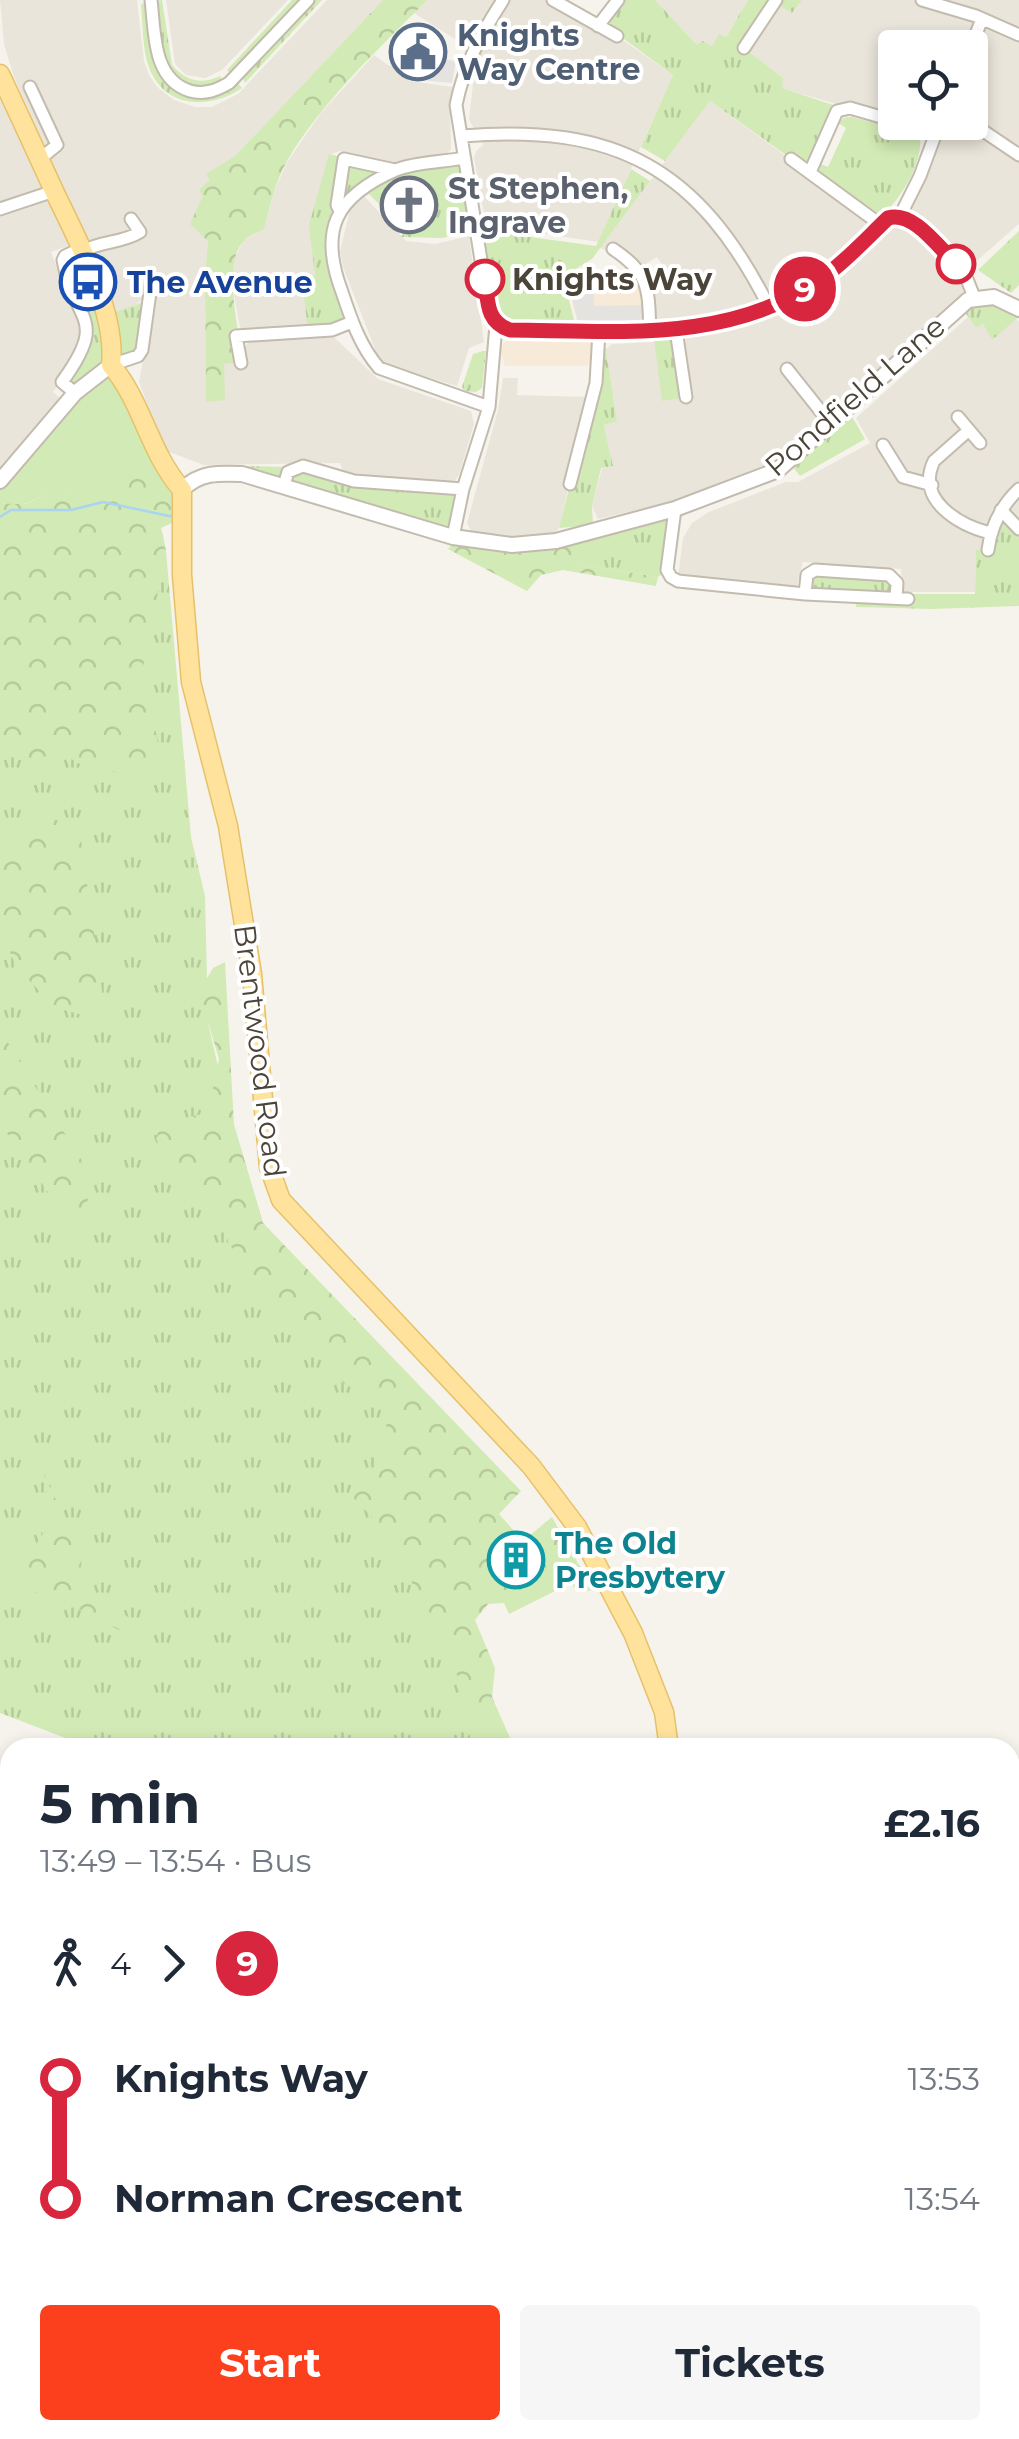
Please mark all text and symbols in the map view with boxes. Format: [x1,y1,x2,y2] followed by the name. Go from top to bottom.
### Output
[457,17,640,88] place label: Knights Way Centre
[388,22,448,82] public building icon: Knights Way Centre
[878,30,988,140] map controls
[878,30,988,140] button: locate
[448,170,628,241] place label: St Stephen, Ingrave
[379,175,439,235] church icon: St Stephen, Ingrave
[937,245,975,283] unlabelled marker
[58,252,118,312] bus stop icon: The Avenue
[772,256,838,322] line badge: 9
[466,260,504,298] marker: Knights Way
[512,261,713,298] place label: Knights Way
[127,264,313,301] place label: The Avenue
[794,268,816,311] text: 9
[757,308,953,484] street label: Pondfield Lane
[226,922,294,1180] street label: Brentwood Road
[555,1525,726,1596] place label: The Old Presbytery
[486,1530,546,1590] building icon: The Old Presbytery
[40,1770,201,1837] text: 5 min
[884,1800,980,1847] text: £2.16
[40,1841,311,1880] text: 13:49 – 13:54 · Bus
[40,1936,95,1991] icon: walk
[146,1936,201,1991] icon: forward
[236,1942,258,1985] text: 9
[110,1944,131,1983] text: 4
[114,2055,368,2102] text: Knights Way
[908,2059,980,2098] text: 13:53
[114,2175,463,2222] text: Norman Crescent
[904,2179,980,2218] text: 13:54
[40,2305,500,2420] button: Start
[520,2305,980,2420] button: Tickets

